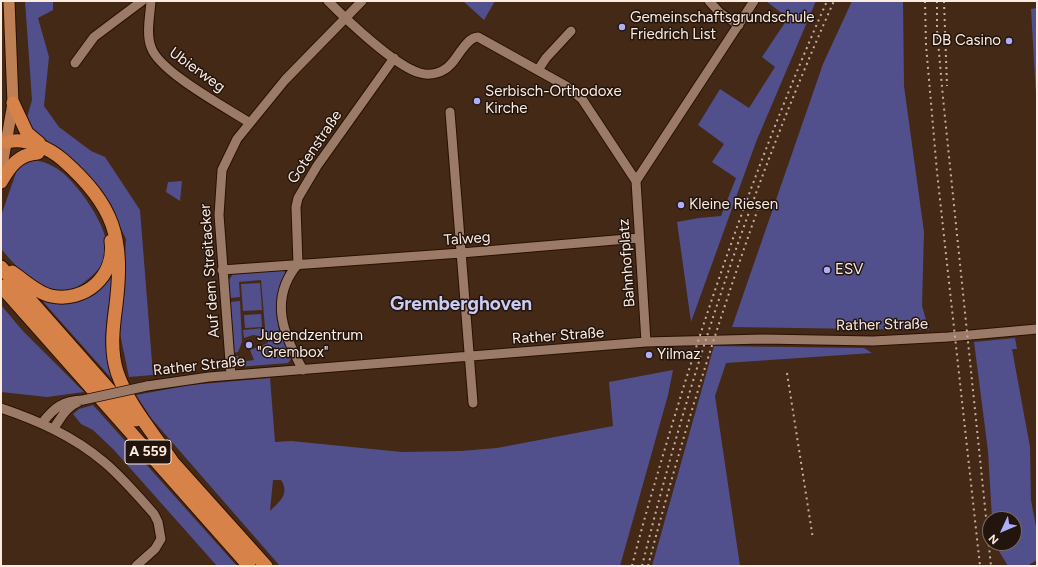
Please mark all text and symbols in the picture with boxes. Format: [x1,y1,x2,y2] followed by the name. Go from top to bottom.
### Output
[630,9,814,44] place label: Gemeinschaftsgrundschule Friedrich List
[617,22,627,32] marker: Gemeinschaftsgrundschule Friedrich List
[932,32,1001,50] place label: DB Casino
[1004,36,1014,46] marker: DB Casino
[166,44,228,96] street label: Ubierweg
[485,83,622,118] place label: Serbisch-Orthodoxe Kirche
[472,96,482,106] marker: Serbisch-Orthodoxe Kirche
[284,107,346,187] street label: Gotenstraße
[689,196,778,214] place label: Kleine Riesen
[676,200,686,210] marker: Kleine Riesen
[196,203,224,339] street label: Auf dem Streitacker
[615,218,639,308] street label: Bahnhofplatz
[443,228,491,250] street label: Talweg
[835,261,863,279] place label: ESV
[822,265,832,275] marker: ESV
[390,293,532,315] district label: Gremberghoven
[836,315,928,335] street label: Rather Straße
[511,324,605,348] street label: Rather Straße
[257,327,363,362] place label: Jugendzentrum "Grembox"
[244,340,254,350] marker: Jugendzentrum "Grembox"
[657,346,701,364] place label: Yilmaz
[644,350,654,360] marker: Yilmaz
[152,352,246,380] street label: Rather Straße
[125,440,171,464] road number: A 559
[982,511,1022,551] north arrow
[986,531,1001,547] text: N

